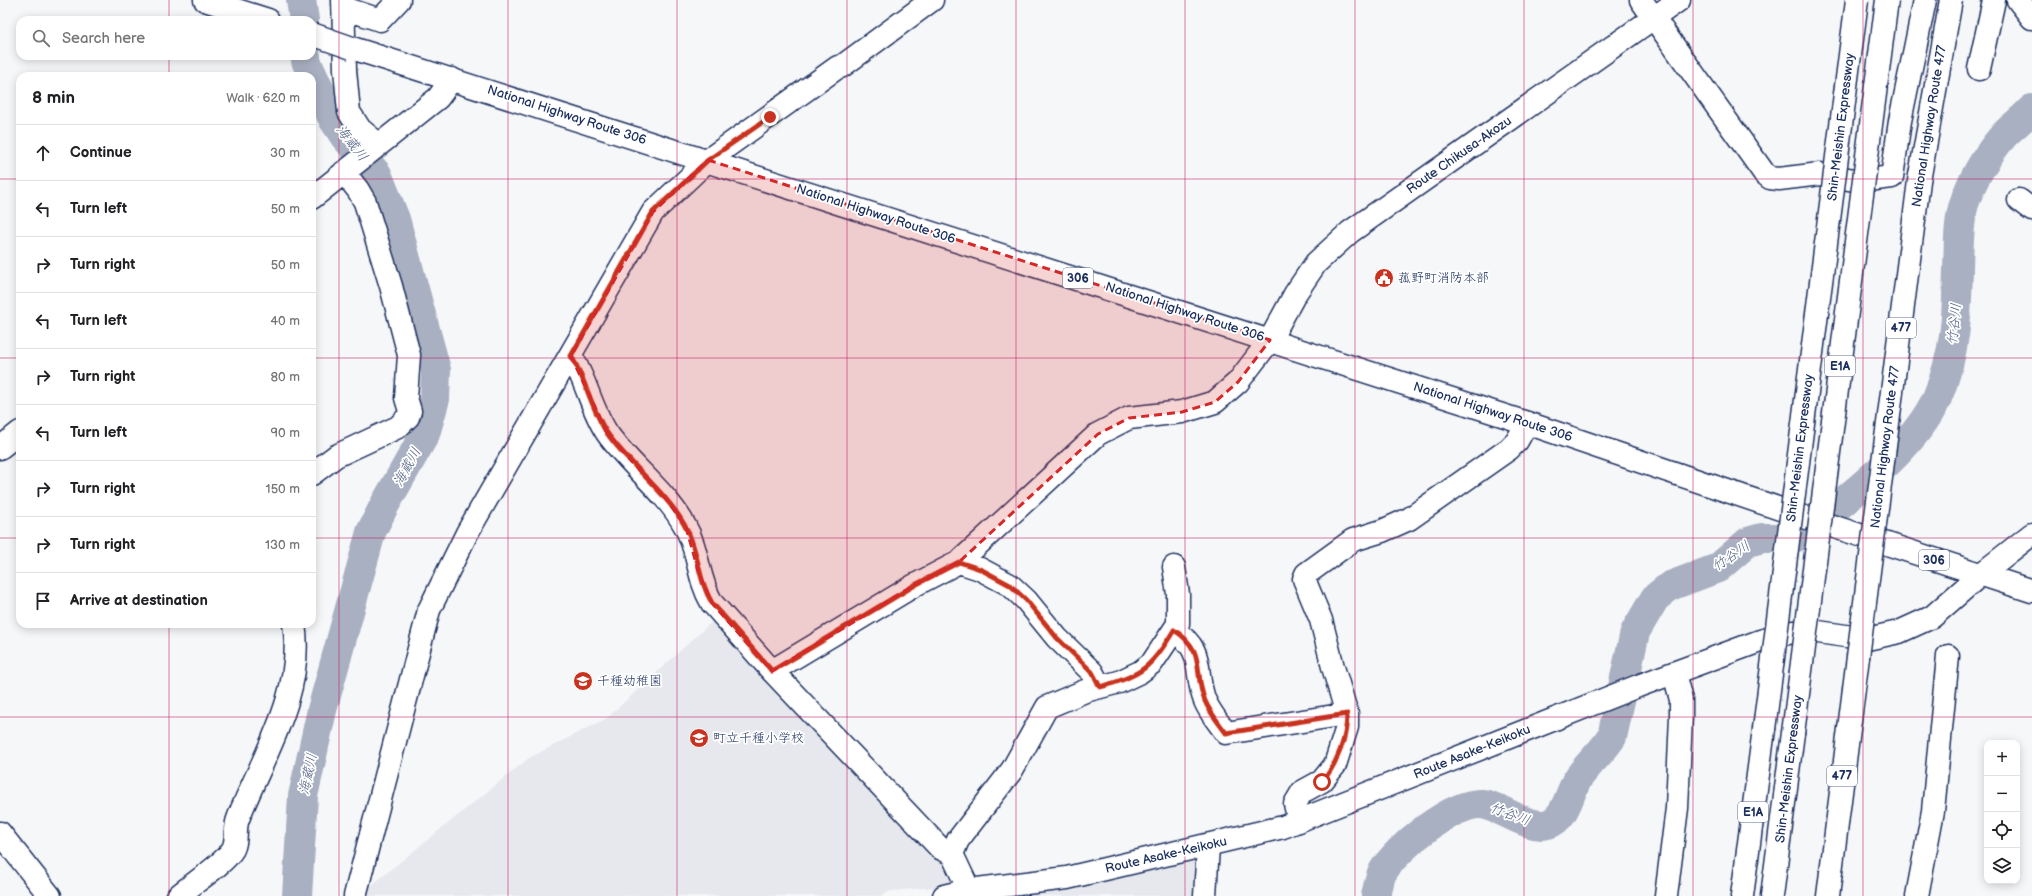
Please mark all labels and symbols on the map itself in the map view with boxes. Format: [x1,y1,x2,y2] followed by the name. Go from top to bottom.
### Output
[1908,43,1950,208] street label: National Highway Route 477
[1824,52,1858,202] street label: Shin-Meishin Expressway
[485,82,649,148] street label: National Highway Route 306
[761,108,779,126] route end
[1403,113,1515,197] street label: Route Chikusa-Akozu
[332,121,372,165] water label: 海蔵川
[794,181,958,247] street label: National Highway Route 306
[1373,267,1395,289] public building icon: 菰野町消防本部
[1063,268,1093,288] road number: 306
[1398,270,1489,286] place label: 菰野町消防本部
[1103,279,1267,345] street label: National Highway Route 306
[1943,302,1965,346] water label: 竹谷川
[1886,318,1916,338] road number: 477
[1825,356,1855,376] road number: E1A
[1867,364,1903,529] street label: National Highway Route 477
[1783,373,1817,523] street label: Shin-Meishin Expressway
[1411,379,1575,445] street label: National Highway Route 306
[389,445,425,489] water label: 海蔵川
[1709,537,1753,575] water label: 竹谷川
[1919,550,1949,570] road number: 306
[572,670,594,692] school or university icon: 千種幼稚園
[597,673,662,689] place label: 千種幼稚園
[1772,694,1806,844] street label: Shin-Meishin Expressway
[1411,721,1533,783] street label: Route Asake-Keikoku
[688,727,710,749] school or university icon: 町立千種小学校
[713,730,804,746] place label: 町立千種小学校
[295,752,321,796] water label: 海蔵川
[1827,766,1857,786] road number: 477
[1313,773,1331,791] route start
[1487,799,1533,829] water label: 竹谷川
[1738,802,1768,822] road number: E1A
[1104,833,1228,877] street label: Route Asake-Keikoku

